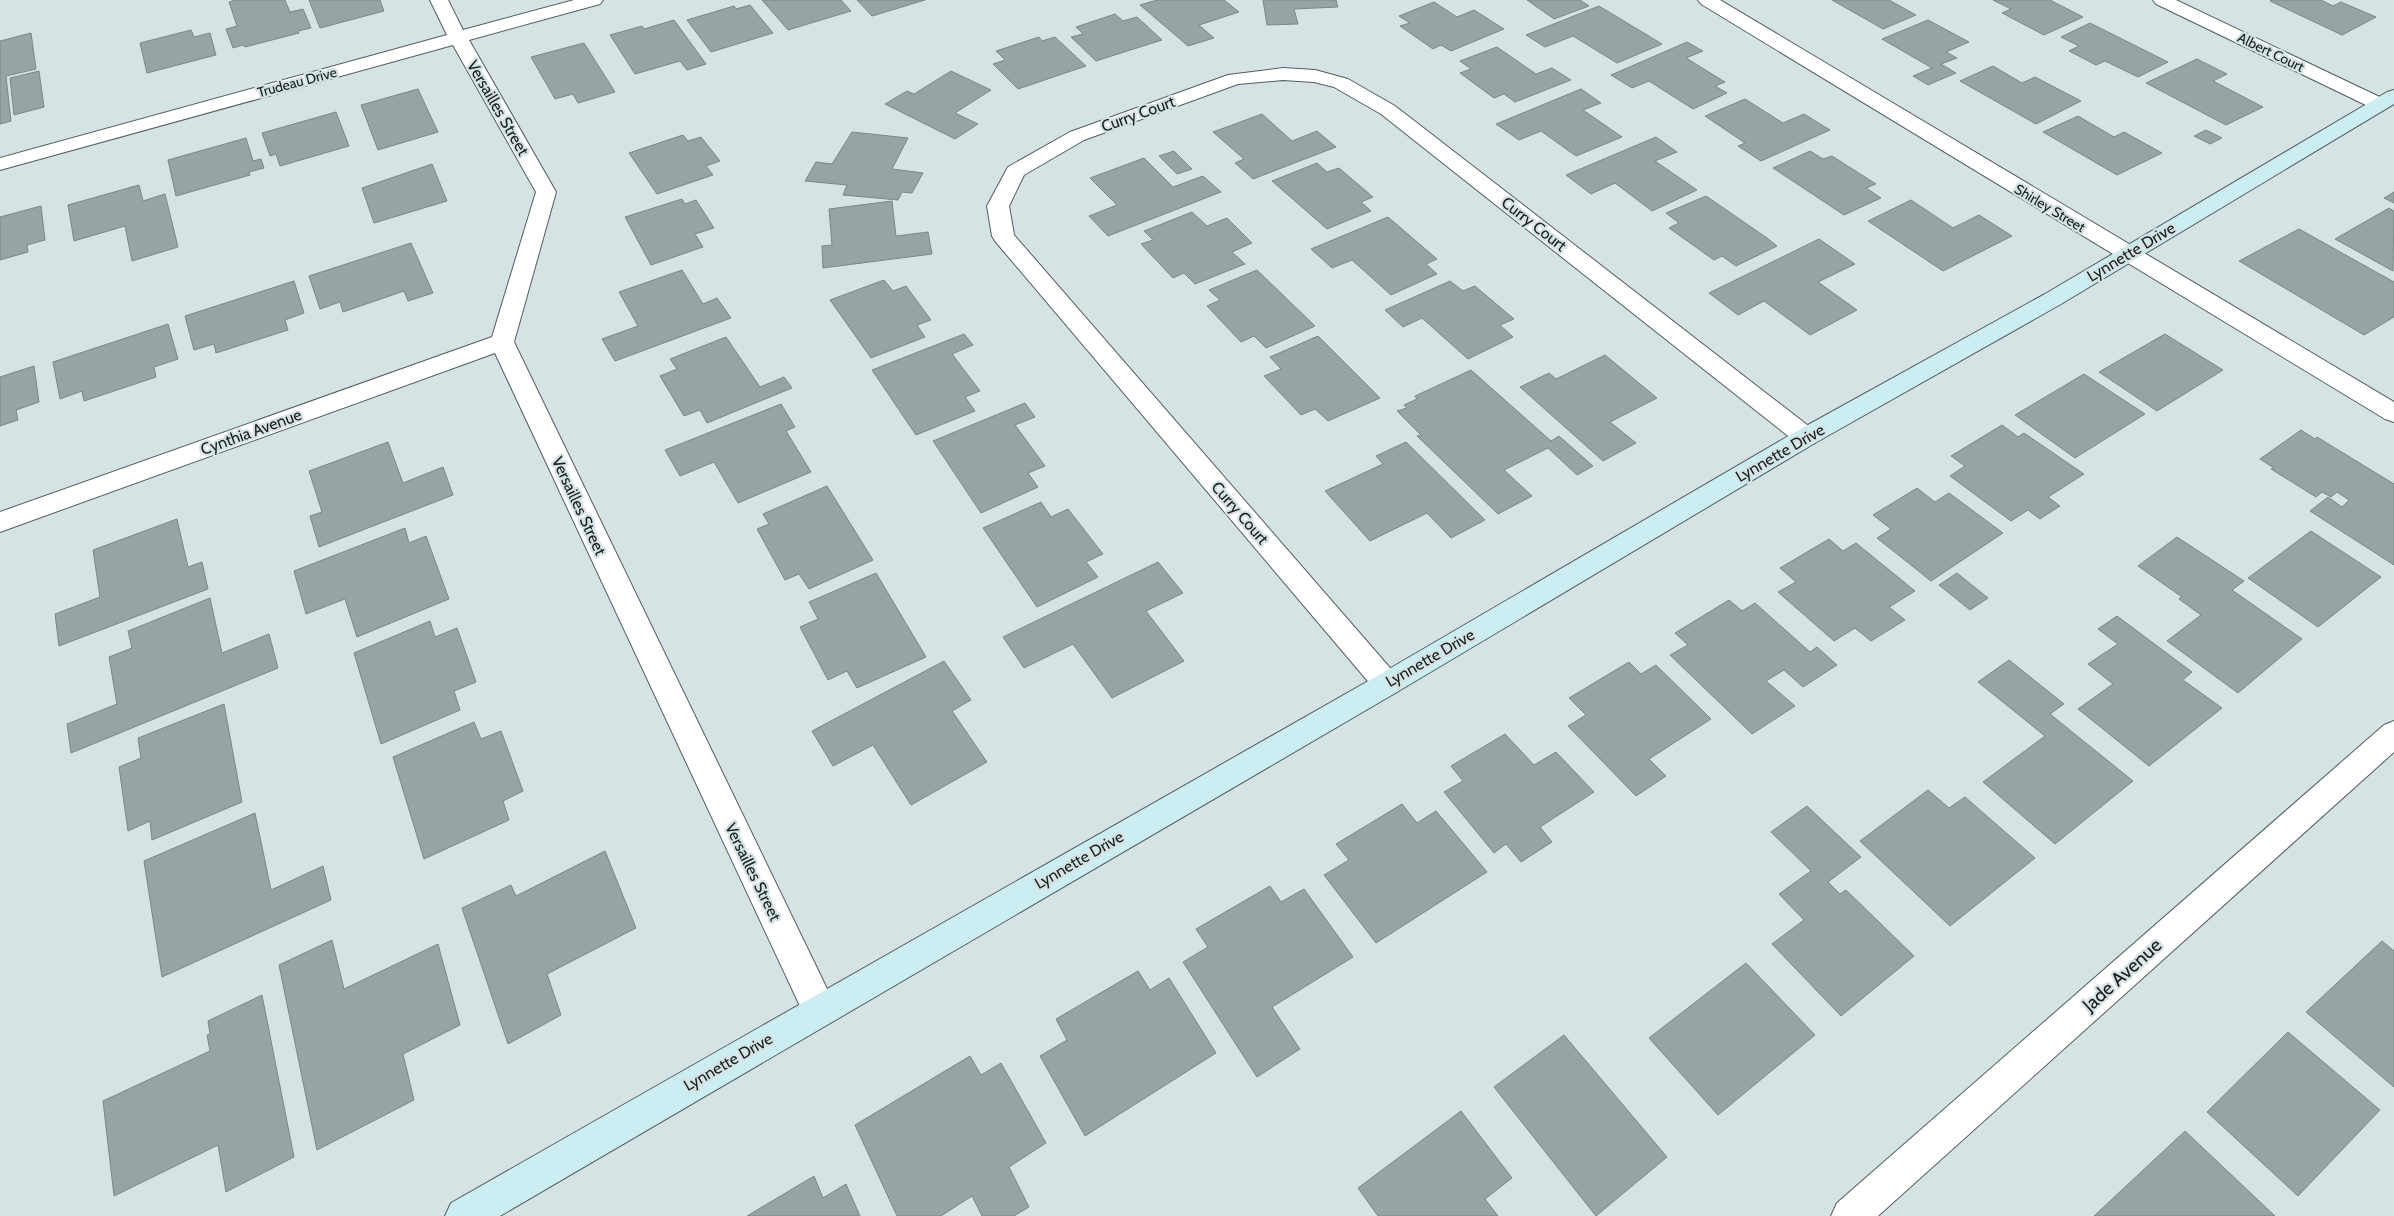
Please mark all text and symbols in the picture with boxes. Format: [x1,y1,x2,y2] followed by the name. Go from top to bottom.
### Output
[2235,28,2307,76] street label: Albert Court
[463,57,533,159] street label: Versailles Street
[255,63,339,101] street label: Trudeau Drive
[1099,92,1178,136] street label: Curry Court
[2011,180,2089,236] street label: Shirley Street
[1498,193,1571,256] street label: Curry Court
[2084,218,2178,286] street label: Lynnette Drive
[198,405,304,459] street label: Cynthia Avenue
[1732,420,1828,486] street label: Lynnette Drive
[548,454,610,559] street label: Versailles Street
[1208,478,1273,549] street label: Curry Court
[1382,625,1478,691] street label: Lynnette Drive
[721,820,785,925] street label: Versailles Street
[1031,827,1127,893] street label: Lynnette Drive
[2077,933,2167,1017] street label: Jade Avenue
[680,1029,776,1095] street label: Lynnette Drive

